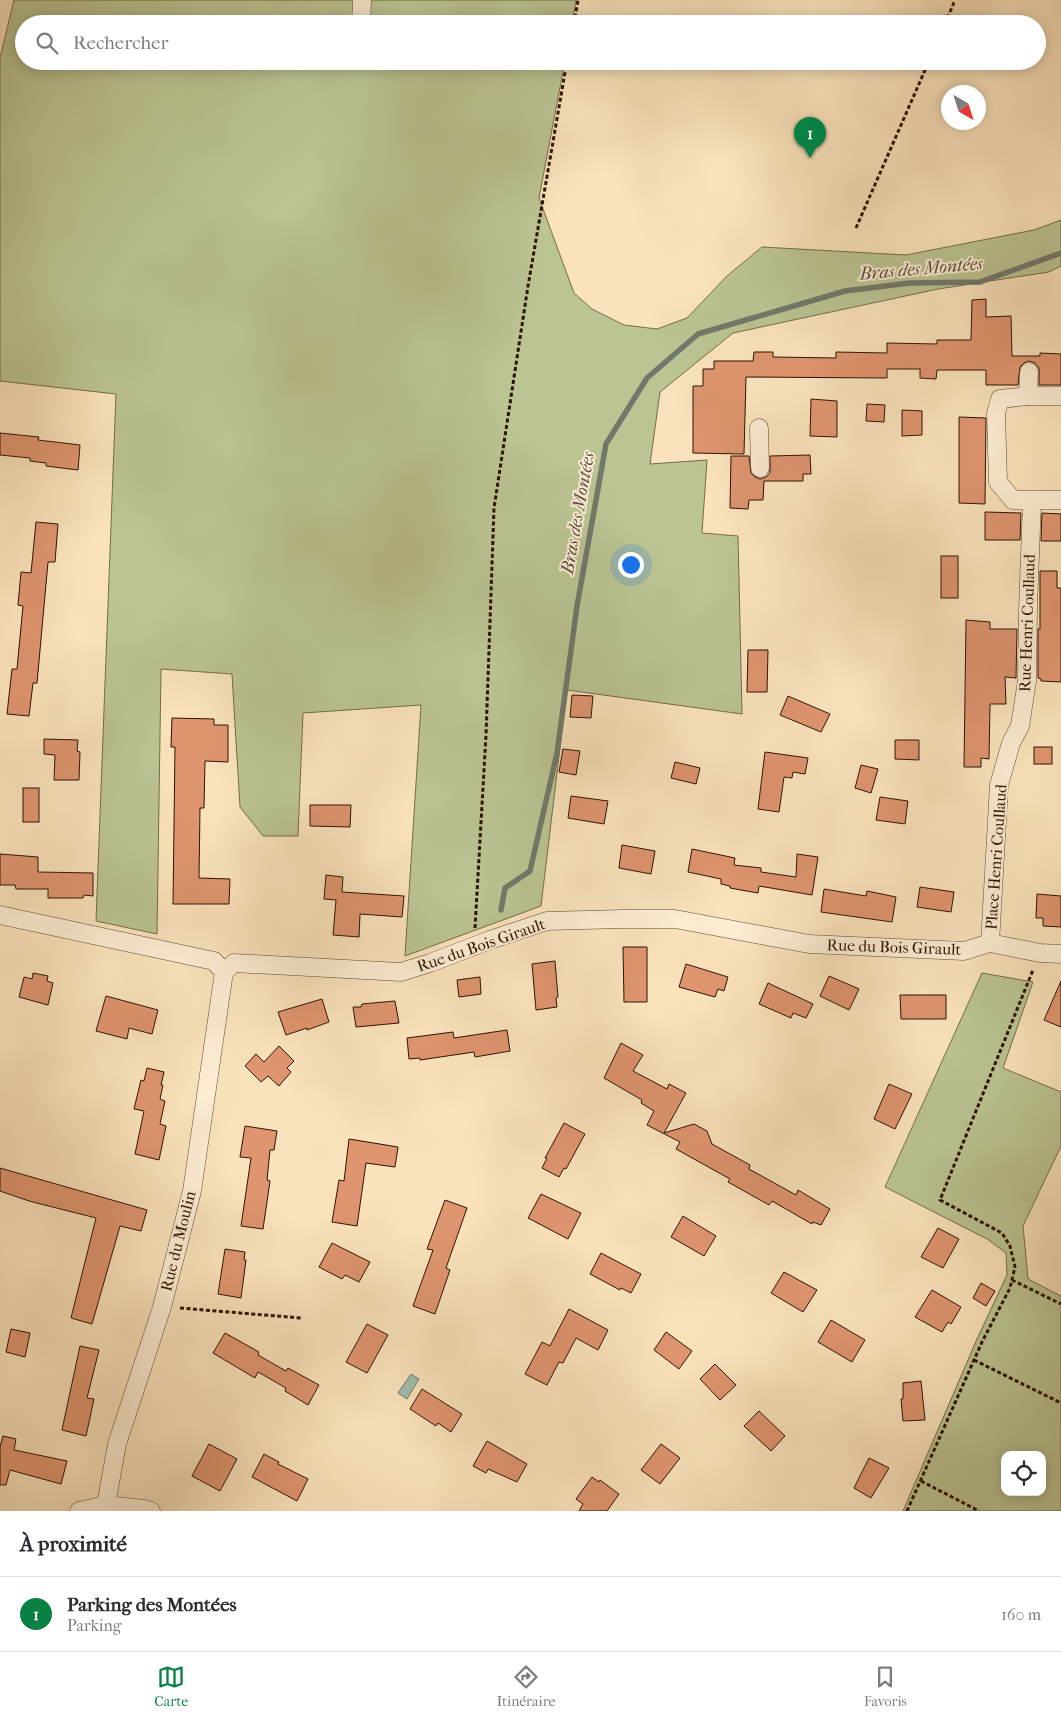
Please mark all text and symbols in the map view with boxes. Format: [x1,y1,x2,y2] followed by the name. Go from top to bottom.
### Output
[15,15,1046,70] search box
[33,29,61,57] icon: search
[73,32,169,54] text: Rechercher
[941,85,986,130] north arrow
[794,117,826,158] pin: 1
[858,253,984,285] water label: Bras des Montées
[557,450,599,576] water label: Bras des Montées
[618,552,644,578] your location
[1015,553,1039,692] street label: Rue Henri Coullaud
[981,783,1011,931] street label: Place Henri Coullaud
[414,914,548,976] street label: Rue du Bois Girault
[826,935,962,959] street label: Rue du Bois Girault
[156,1188,200,1293] street label: Rue du Moulin
[1001,1451,1046,1496] map controls
[1001,1451,1046,1496] button: locate
[20,1532,127,1556] text: À proximité
[67,1594,237,1616] text: Parking des Montées
[33,1605,39,1624] text: 1
[1001,1605,1041,1624] text: 160 m
[67,1616,121,1635] text: Parking
[154,1663,188,1710] tab: Carte
[497,1663,555,1710] tab: Itinéraire
[864,1663,907,1710] tab: Favoris

